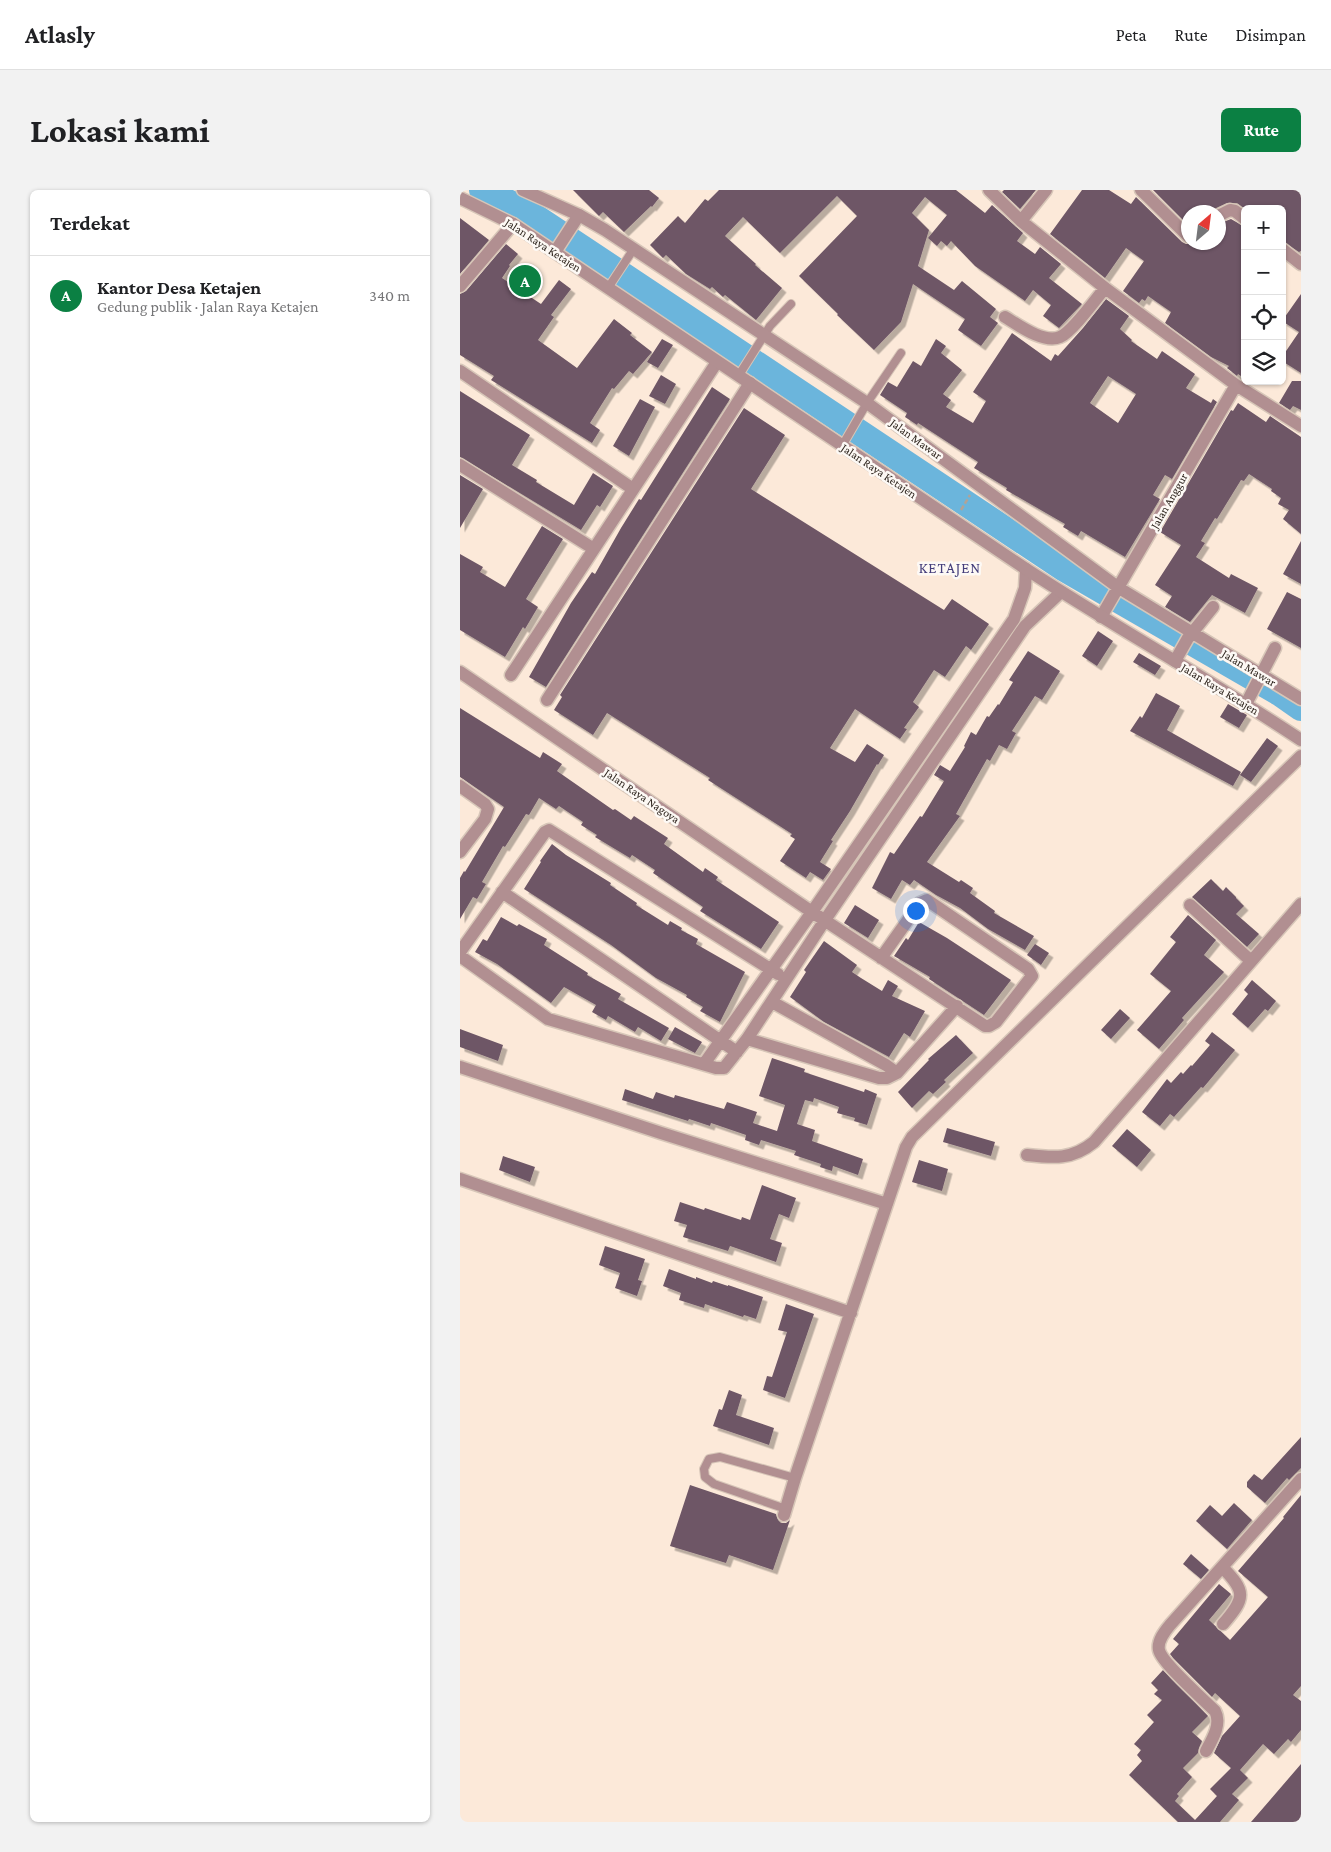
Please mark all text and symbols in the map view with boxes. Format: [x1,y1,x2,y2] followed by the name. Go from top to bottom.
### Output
[25,21,95,48] text: Atlasly
[1116,25,1147,45] text: Peta
[1175,25,1208,45] text: Rute
[1236,25,1306,45] text: Disimpan
[1221,108,1301,152] button: Rute
[30,111,210,150] text: Lokasi kami
[1181,205,1226,250] north arrow
[1241,205,1286,385] map controls
[1241,205,1286,250] button: +
[50,211,130,235] text: Terdekat
[501,215,584,275] street label: Jalan Raya Ketajen
[1241,250,1286,295] button: −
[509,262,541,300] pin: A
[97,277,261,298] text: Kantor Desa Ketajen
[61,287,71,304] text: A
[369,287,410,304] text: 340 m
[1241,295,1286,340] button: locate
[97,298,319,315] text: Gedung publik · Jalan Raya Ketajen
[1241,340,1286,385] button: layers
[887,415,945,463] street label: Jalan Mawar
[838,440,920,502] street label: Jalan Raya Ketajen
[1147,470,1191,532] street label: Jalan Anggur
[919,560,981,577] district label: KETAJEN
[1219,646,1279,690] street label: Jalan Mawar
[1178,660,1262,718] street label: Jalan Raya Ketajen
[601,765,683,827] street label: Jalan Raya Nagoya
[903,898,929,924] your location

